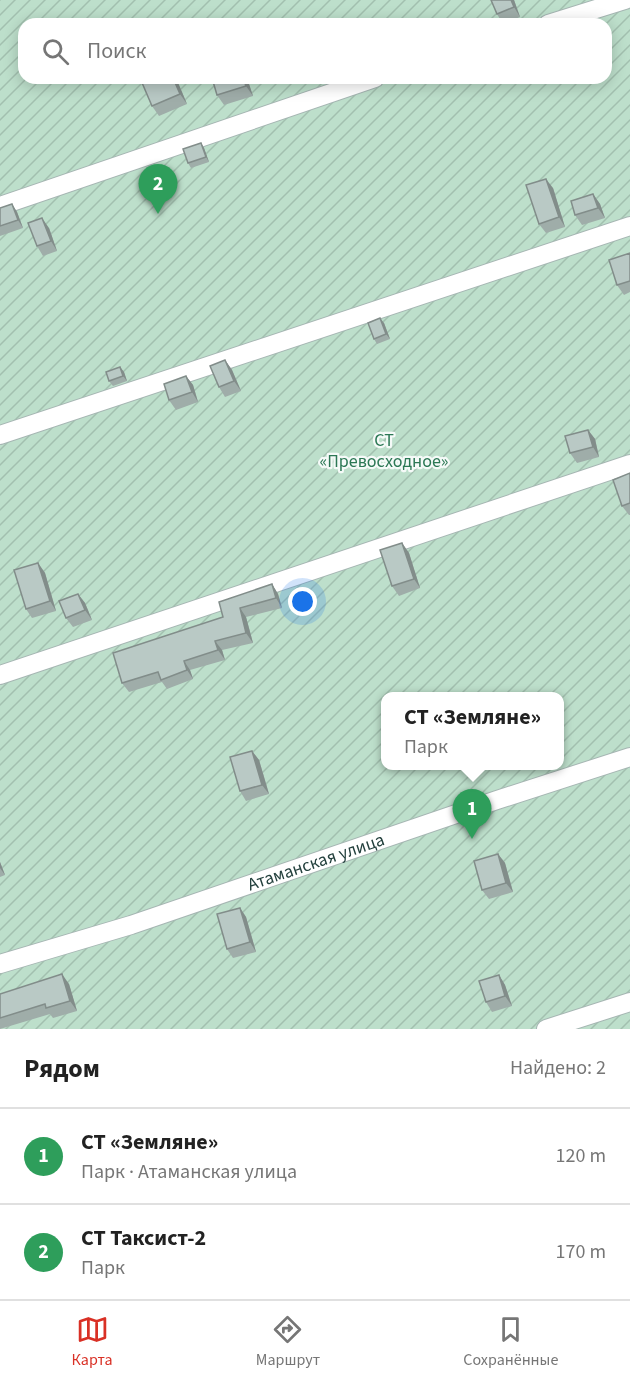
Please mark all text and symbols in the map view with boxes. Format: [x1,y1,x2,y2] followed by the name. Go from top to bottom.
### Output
[18,18,612,84] search box
[39,35,72,68] icon: search
[87,35,146,67] text: Поиск
[138,164,178,214] pin: 2
[319,428,449,474] park label: СТ «Превосходное»
[288,587,317,616] your location
[381,692,564,770] popup
[404,701,541,733] text: СТ «Земляне»
[404,733,448,761] text: Парк
[452,790,492,839] pin: 1
[244,827,388,897] street label: Атаманская улица
[24,1050,100,1087] text: Рядом
[510,1054,606,1082] text: Найдено: 2
[81,1126,218,1158] text: СТ «Земляне»
[38,1142,49,1170] text: 1
[556,1142,606,1170] text: 120 m
[81,1158,297,1186] text: Парк · Атаманская улица
[81,1222,206,1254] text: СТ Таксист-2
[38,1238,49,1266] text: 2
[556,1238,606,1266] text: 170 m
[81,1254,125,1282] text: Парк
[72,1313,113,1371] tab: Карта
[256,1313,320,1371] tab: Маршрут
[463,1313,558,1371] tab: Сохранённые

